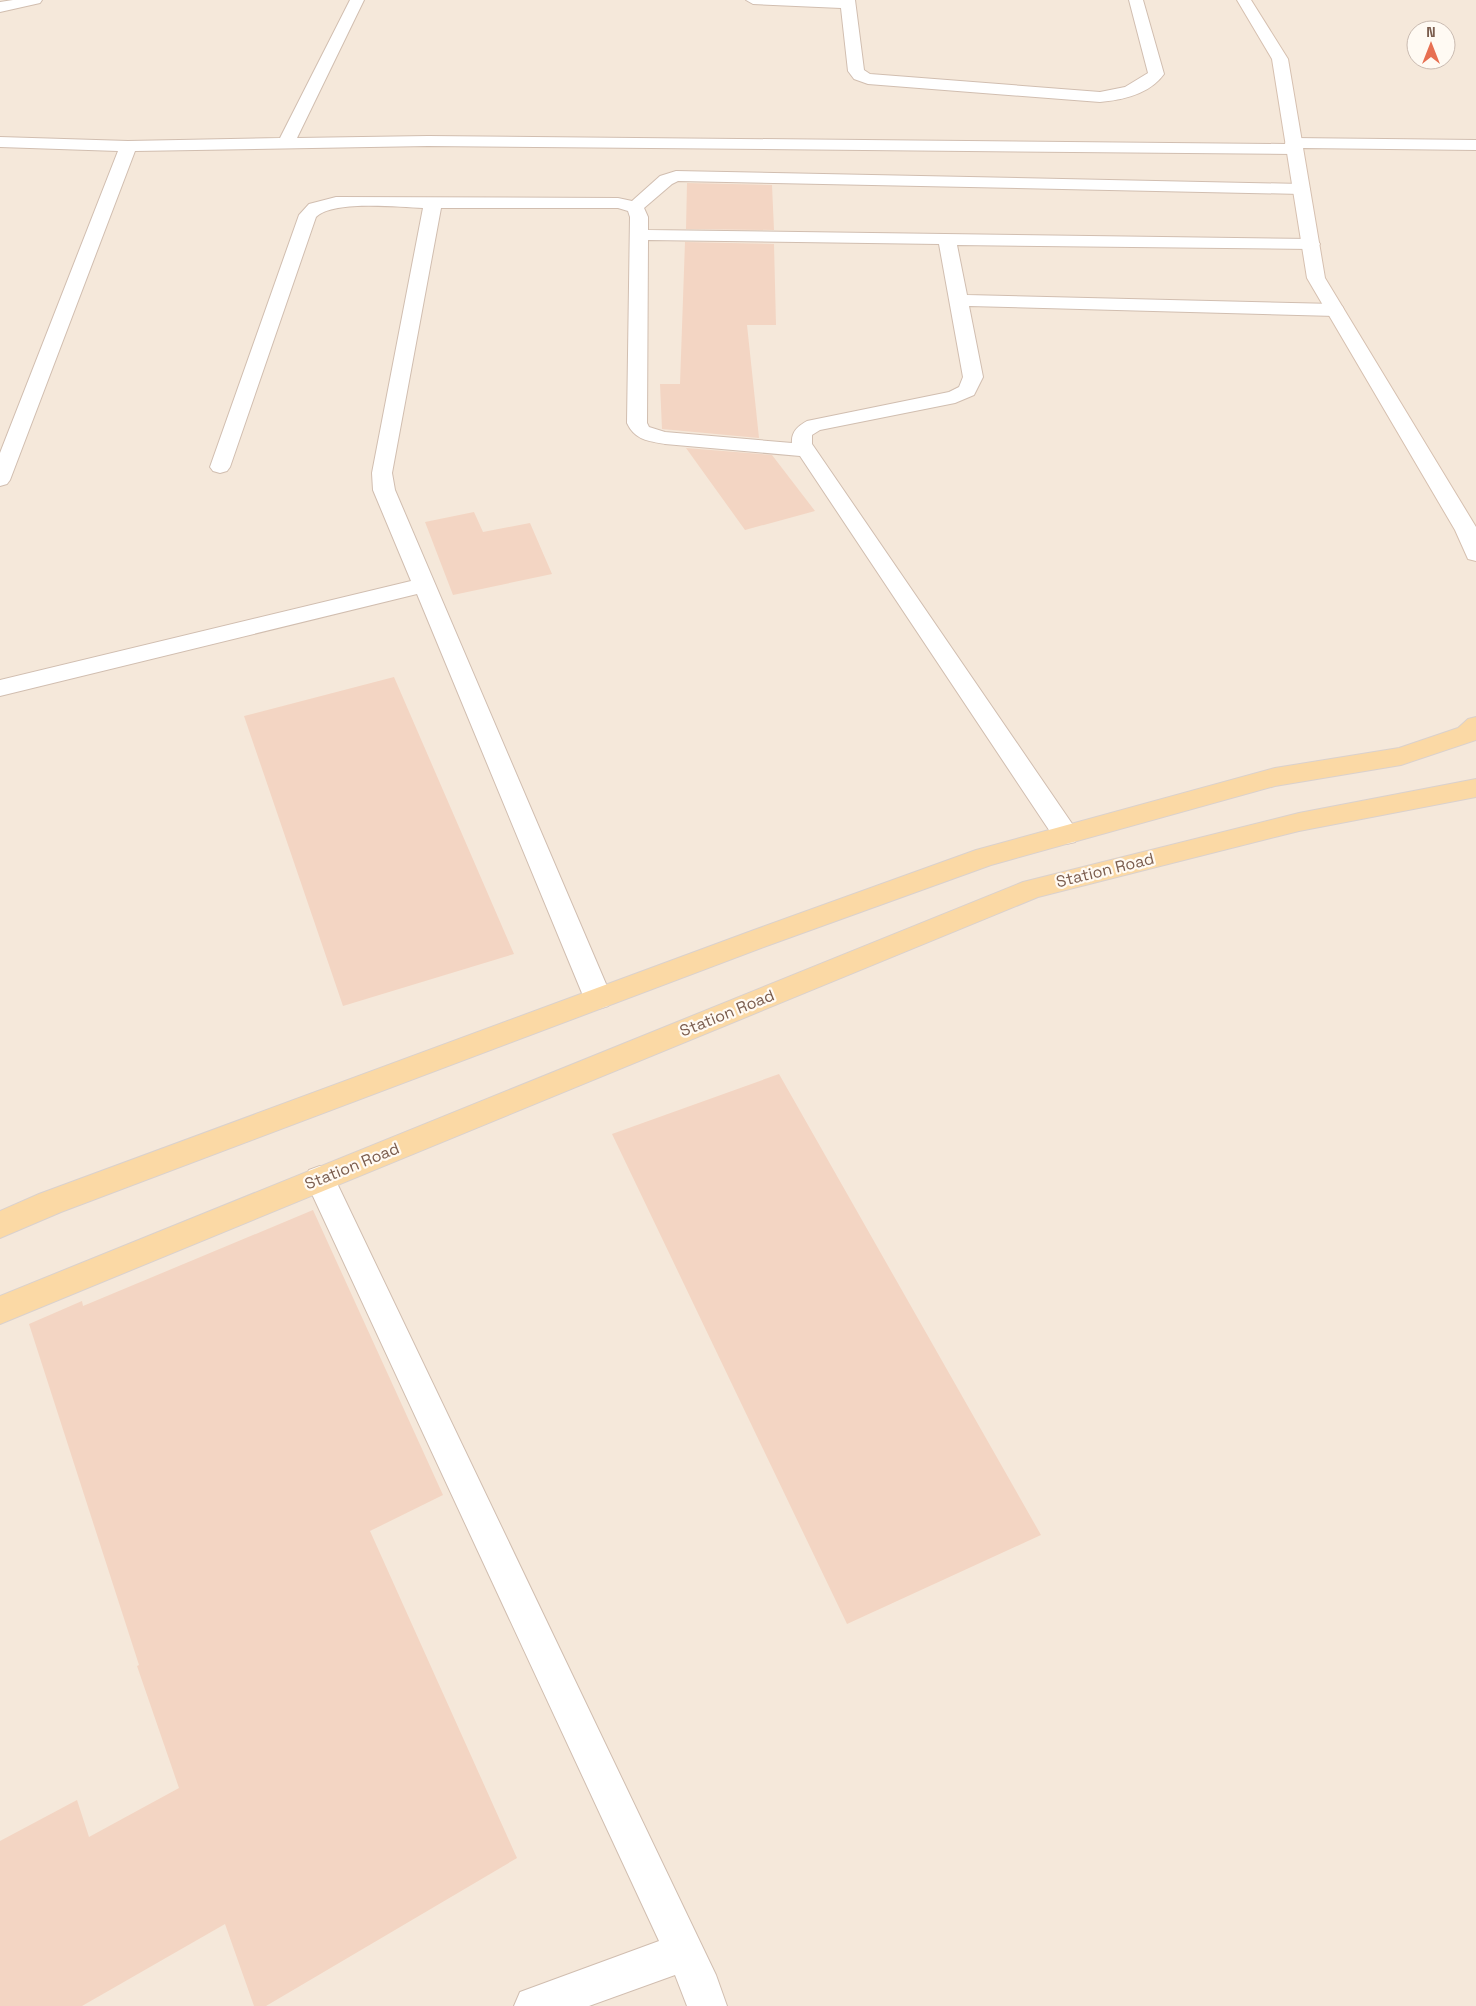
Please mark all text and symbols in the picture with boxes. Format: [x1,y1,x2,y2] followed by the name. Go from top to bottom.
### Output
[1406,20,1456,70] north arrow
[1426,23,1436,41] text: N
[1054,848,1156,892] street label: Station Road
[677,984,777,1042] street label: Station Road
[302,1137,402,1195] street label: Station Road

